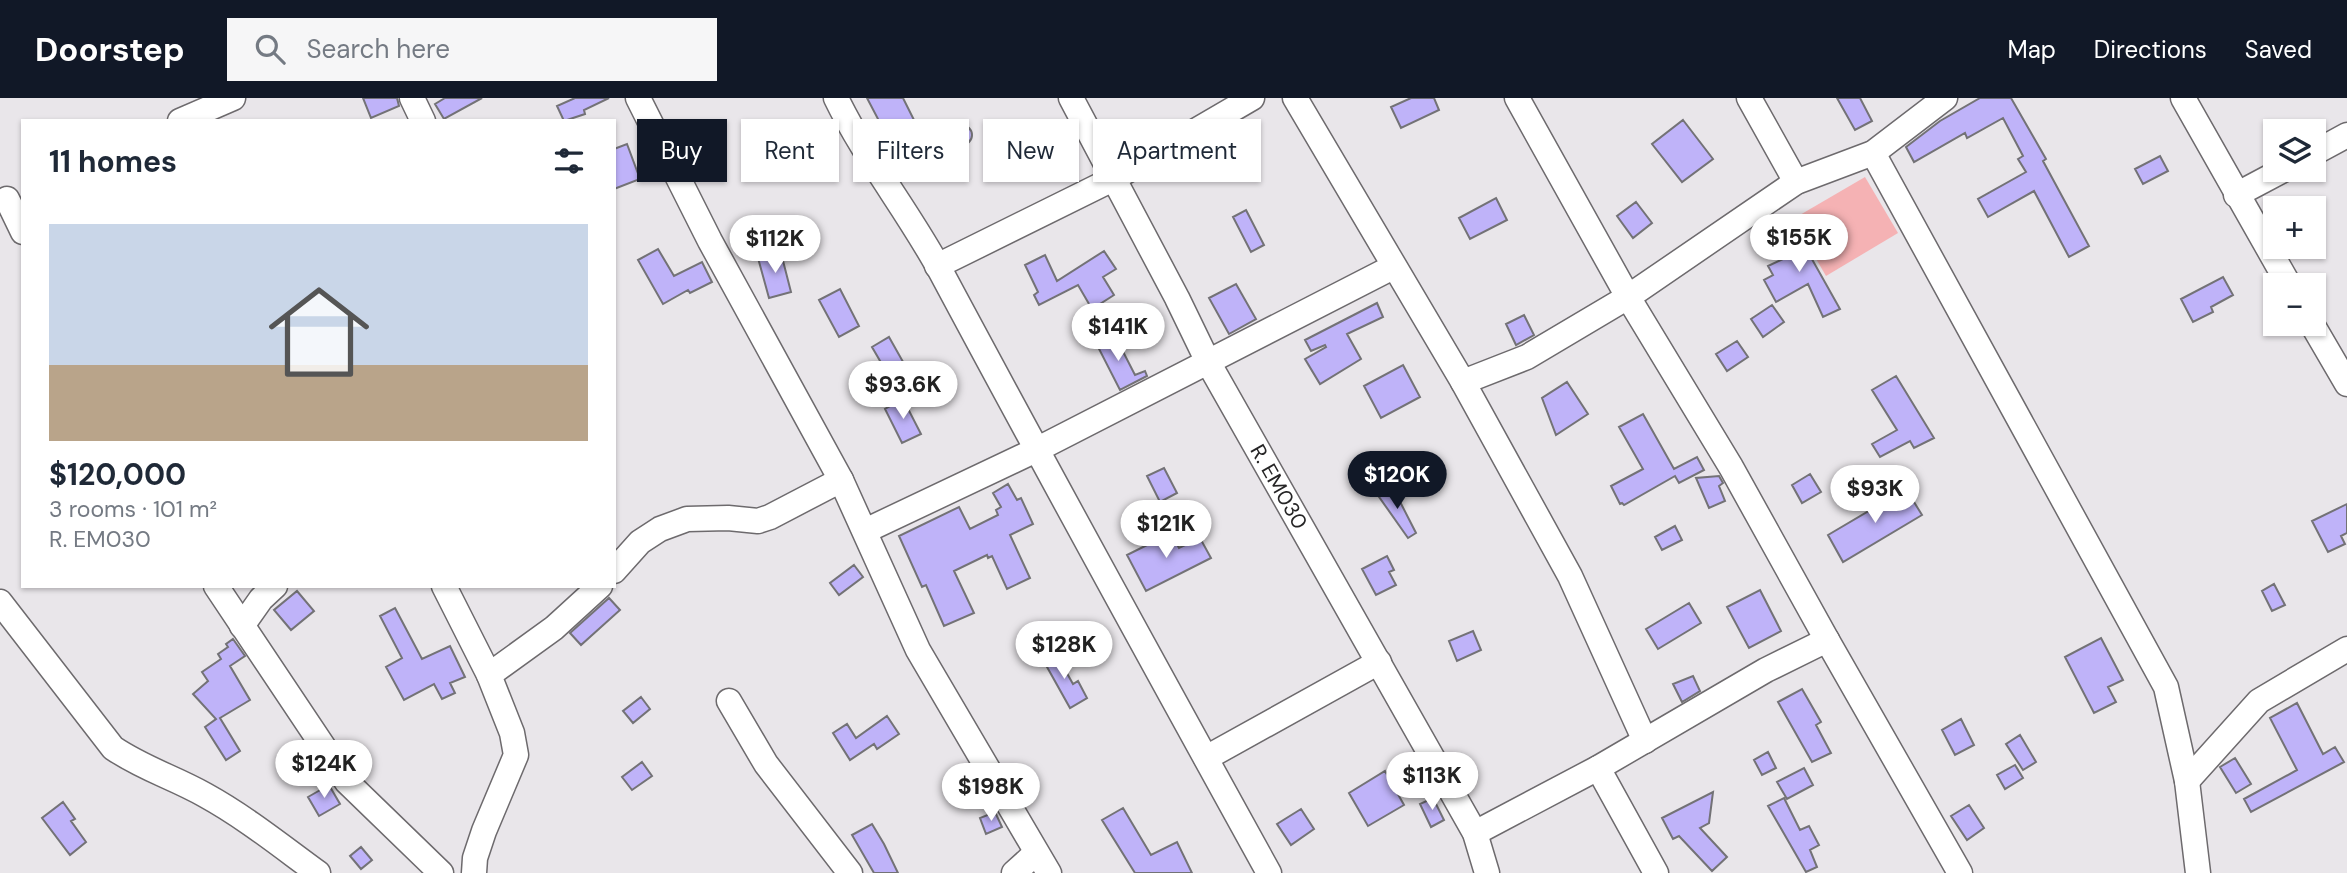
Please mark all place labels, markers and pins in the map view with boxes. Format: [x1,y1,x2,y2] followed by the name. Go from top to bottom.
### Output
[1750,214,1848,274] pin: $155K
[726,216,824,275] pin: $112K
[1069,303,1167,363] pin: $141K
[846,362,960,421] pin: $93.6K
[1348,452,1446,511] pin: $120K
[1834,466,1916,525] pin: $93K
[1117,500,1215,560] pin: $121K
[1015,622,1113,681] pin: $128K
[275,740,373,800] pin: $124K
[1383,752,1481,812] pin: $113K
[942,764,1040,823] pin: $198K

